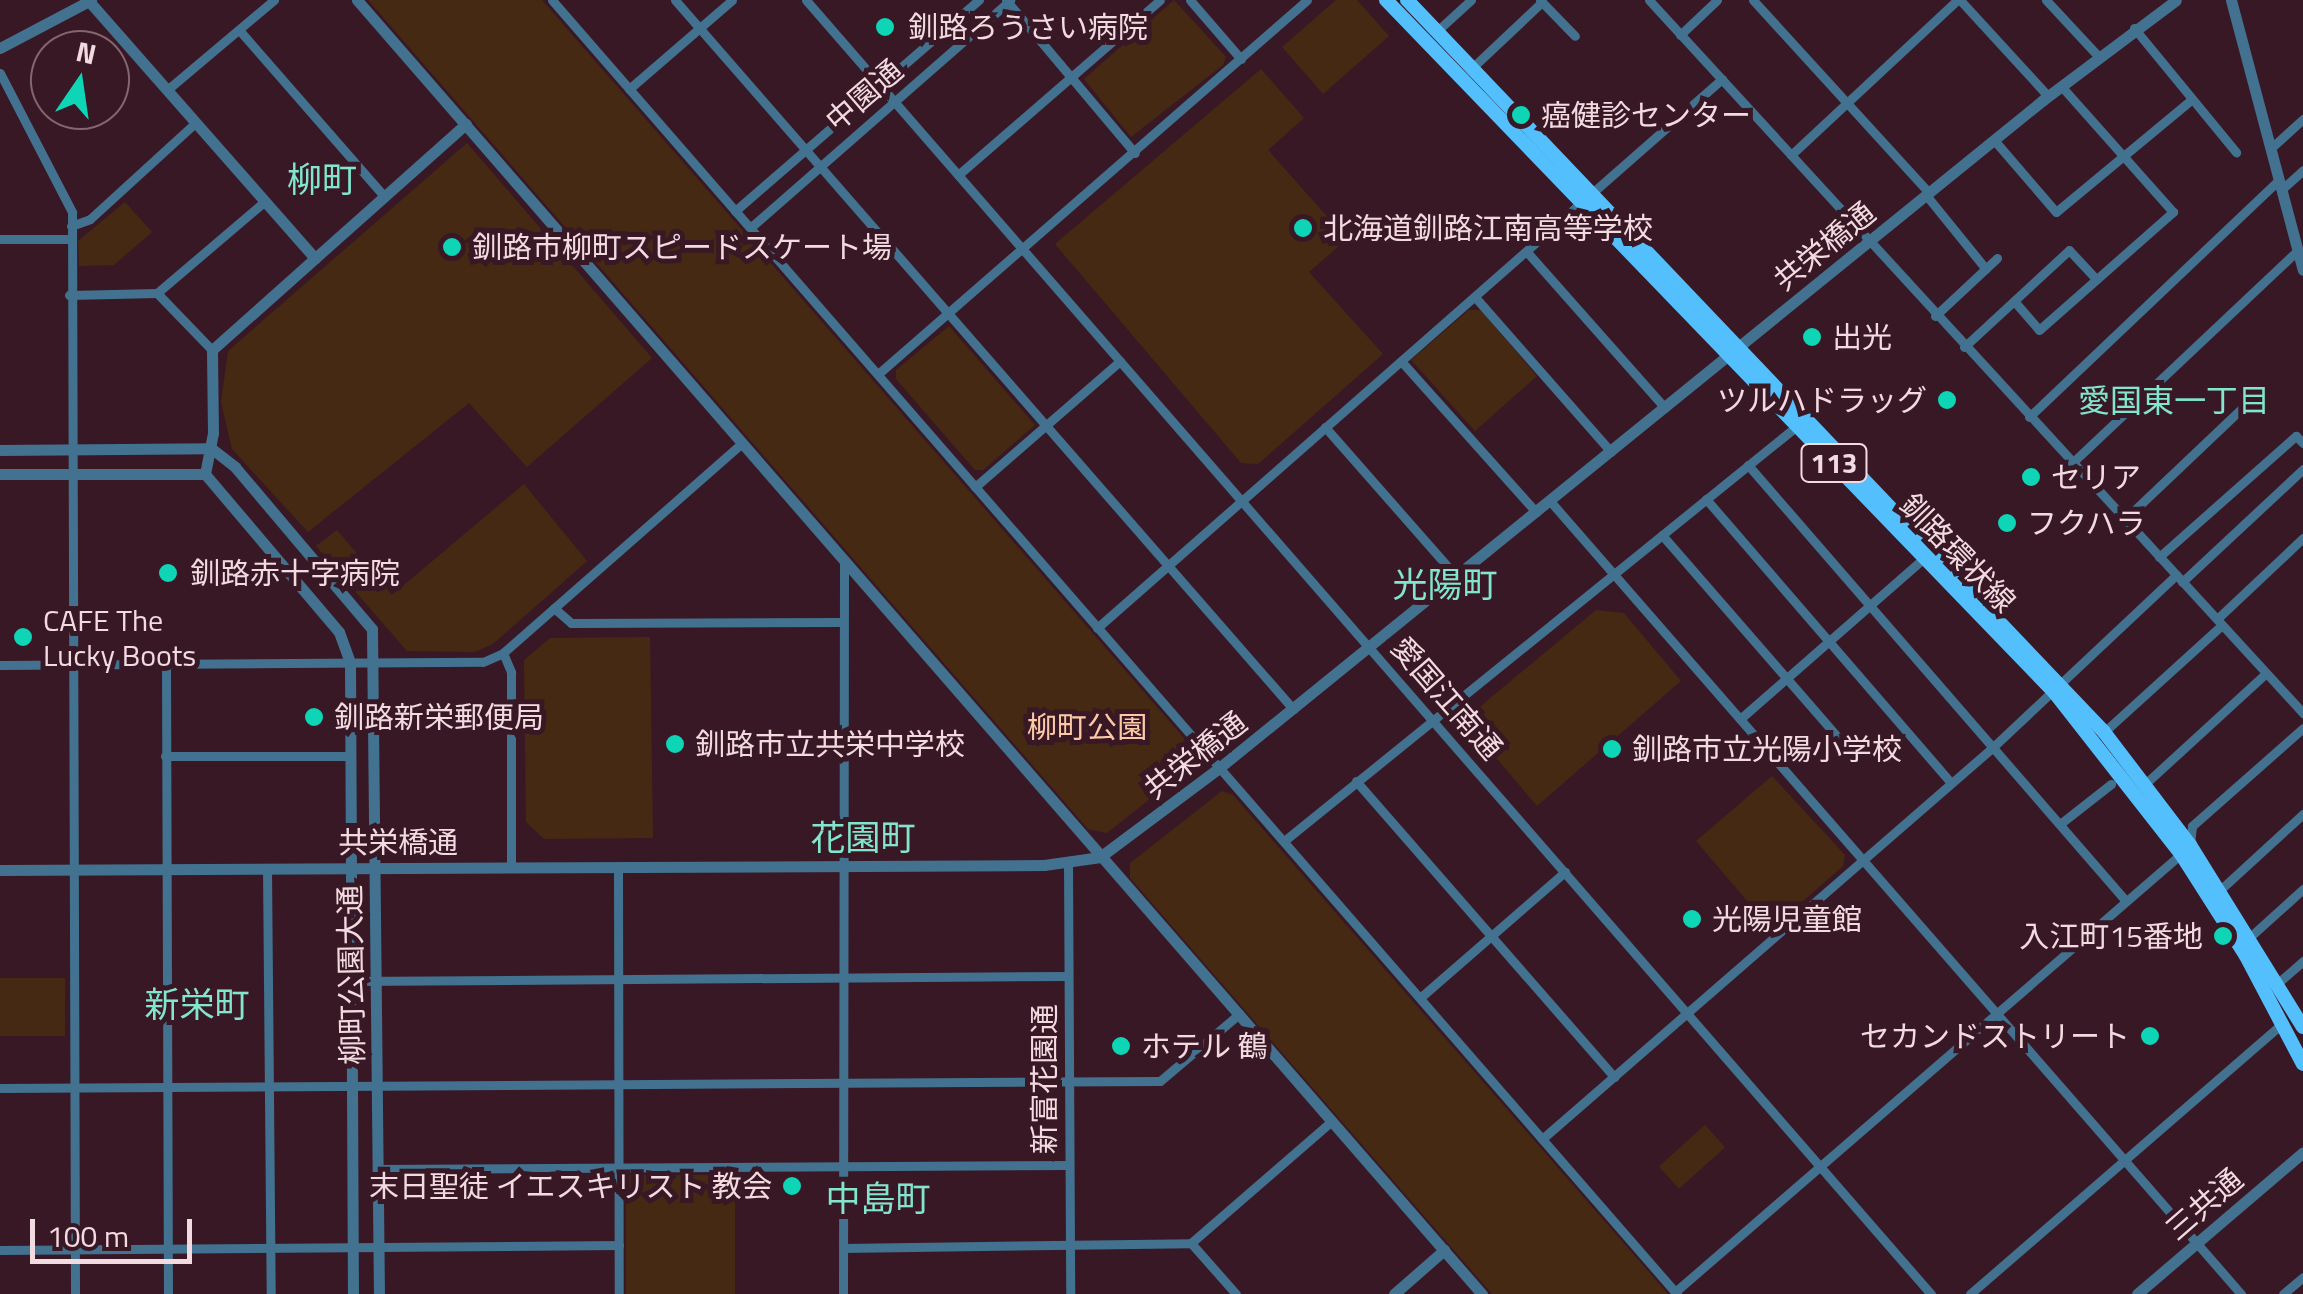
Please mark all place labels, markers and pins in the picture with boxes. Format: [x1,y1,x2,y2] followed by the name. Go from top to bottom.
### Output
[908,9,1148,45] place label: 釧路ろうさい病院
[872,14,898,40] marker: 釧路ろうさい病院
[1541,97,1751,133] place label: 癌健診センター
[1510,104,1532,126] marker: 癌健診センター
[1323,210,1653,246] place label: 北海道釧路江南高等学校
[1292,217,1314,239] marker: 北海道釧路江南高等学校
[472,229,892,265] place label: 釧路市柳町スピードスケート場
[441,236,463,258] marker: 釧路市柳町スピードスケート場
[1832,319,1892,355] place label: 出光
[1801,326,1823,348] marker: 出光
[1717,382,1927,418] place label: ツルハドラッグ
[1936,389,1958,411] marker: ツルハドラッグ
[2051,459,2141,495] place label: セリア
[2020,466,2042,488] marker: セリア
[2027,505,2147,541] place label: フクハラ
[1996,512,2018,534] marker: フクハラ
[190,555,400,591] place label: 釧路赤十字病院
[155,560,181,586] marker: 釧路赤十字病院
[43,602,196,672] place label: CAFE The Lucky Boots
[12,626,34,648] marker: CAFE The Lucky Boots
[334,699,544,735] place label: 釧路新栄郵便局
[303,706,325,728] marker: 釧路新栄郵便局
[695,726,965,762] place label: 釧路市立共栄中学校
[1632,731,1902,767] place label: 釧路市立光陽小学校
[664,733,686,755] marker: 釧路市立共栄中学校
[1601,738,1623,760] marker: 釧路市立光陽小学校
[1712,901,1862,937] place label: 光陽児童館
[1681,908,1703,930] marker: 光陽児童館
[2019,918,2203,954] place label: 入江町15番地
[2212,925,2234,947] marker: 入江町15番地
[1860,1018,2130,1054] place label: セカンドストリート
[2139,1025,2161,1047] marker: セカンドストリート
[1141,1028,1268,1064] place label: ホテル 鶴
[1110,1035,1132,1057] marker: ホテル 鶴
[369,1168,772,1204] place label: 末日聖徒 イエスキリスト 教会
[781,1175,803,1197] marker: 末日聖徒 イエスキリスト 教会

